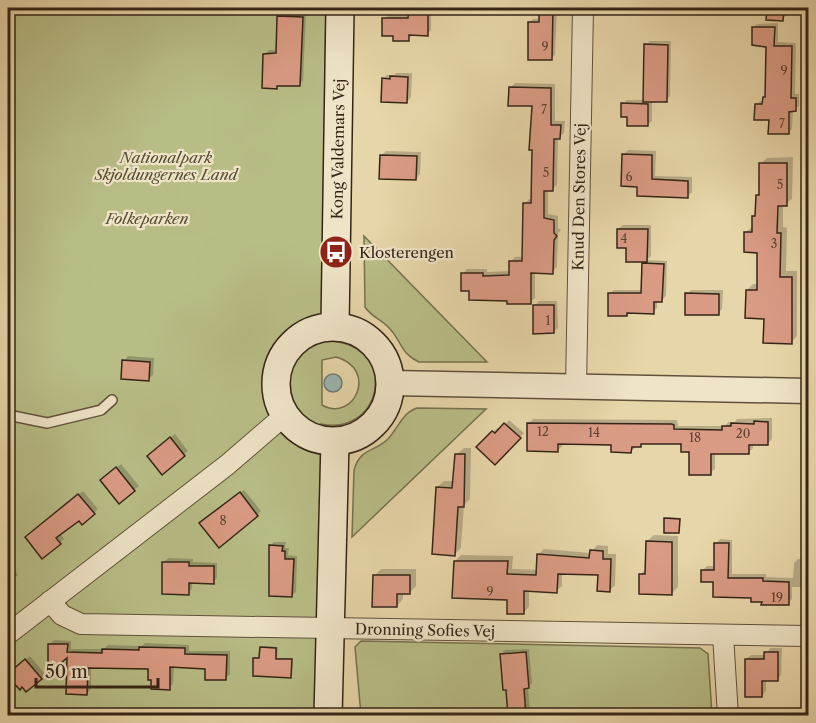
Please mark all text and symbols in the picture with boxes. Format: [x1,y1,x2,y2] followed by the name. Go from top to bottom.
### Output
[541,39,549,54] house number: 9
[780,63,788,78] house number: 9
[327,78,349,220] street label: Kong Valdemars Vej
[541,102,547,117] house number: 7
[779,116,785,131] house number: 7
[568,123,590,271] street label: Knud Den Stores Vej
[94,148,239,184] park label: Nationalpark Skjoldungernes Land
[543,165,549,180] house number: 5
[625,169,633,184] house number: 6
[777,177,783,192] house number: 5
[105,209,188,228] park label: Folkeparken
[621,231,628,246] house number: 4
[318,234,354,270] bus stop icon: Klosterengen
[771,236,777,251] house number: 3
[359,243,455,262] place label: Klosterengen
[545,313,551,328] house number: 1
[537,424,549,439] house number: 12
[588,425,600,440] house number: 14
[736,426,750,441] house number: 20
[689,430,701,445] house number: 18
[219,513,227,528] house number: 8
[486,584,494,599] house number: 9
[771,590,783,605] house number: 19
[355,619,495,641] street label: Dronning Sofies Vej
[36,651,158,689] scale bar
[45,661,88,683] text: 50 m

